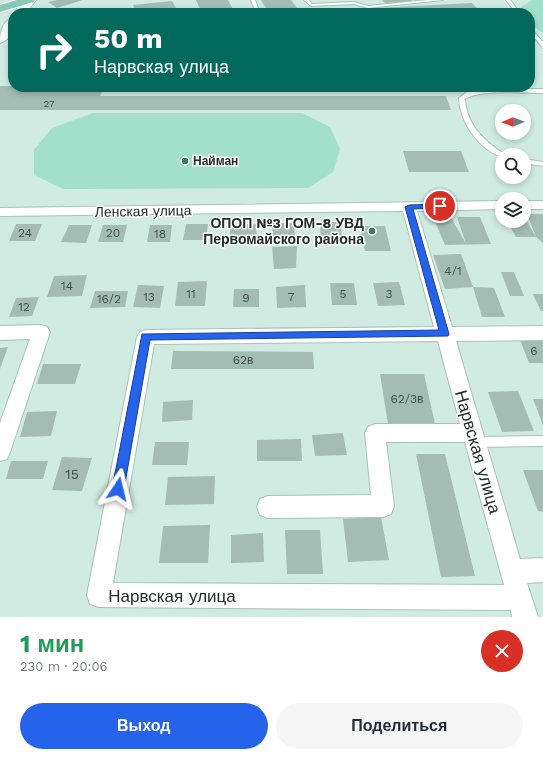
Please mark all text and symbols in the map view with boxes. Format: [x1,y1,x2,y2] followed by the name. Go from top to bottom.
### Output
[94,22,163,55] text: 50 m
[28,24,80,76] icon: right
[94,56,229,77] text: Нарвская улица
[43,98,55,109] house number: 27
[495,104,531,140] north arrow
[495,104,531,228] map controls
[495,148,531,184] button: search
[193,154,238,168] place label: Найман
[180,156,190,166] marker: Найман
[423,189,457,223] pin
[495,192,531,228] button: layers
[429,195,451,217] icon: arrive
[94,202,192,220] street label: Ленская улица
[203,215,364,247] place label: ОПОП №3 ГОМ-8 УВД Первомайского района
[18,226,32,240] house number: 24
[106,226,120,240] house number: 20
[367,226,377,236] marker: ОПОП №3 ГОМ-8 УВД Первомайского района
[154,227,166,241] house number: 18
[444,264,462,278] house number: 4/1
[61,279,73,293] house number: 14
[186,287,196,301] house number: 11
[340,287,347,301] house number: 5
[386,287,393,301] house number: 3
[143,290,155,304] house number: 13
[288,290,295,304] house number: 7
[242,291,250,305] house number: 9
[97,292,121,306] house number: 16/2
[18,300,30,314] house number: 12
[530,344,538,358] house number: 6
[233,353,253,367] house number: 62в
[451,388,505,517] street label: Нарвская улица
[391,392,423,406] house number: 62/3в
[65,466,79,482] house number: 15
[97,468,139,510] position arrow
[108,586,236,606] street label: Нарвская улица
[20,630,84,658] text: 1 мин
[481,630,523,672] button: close
[20,659,107,674] text: 230 m · 20:06
[20,703,268,749] button: Выход
[276,703,523,749] button: Поделиться

